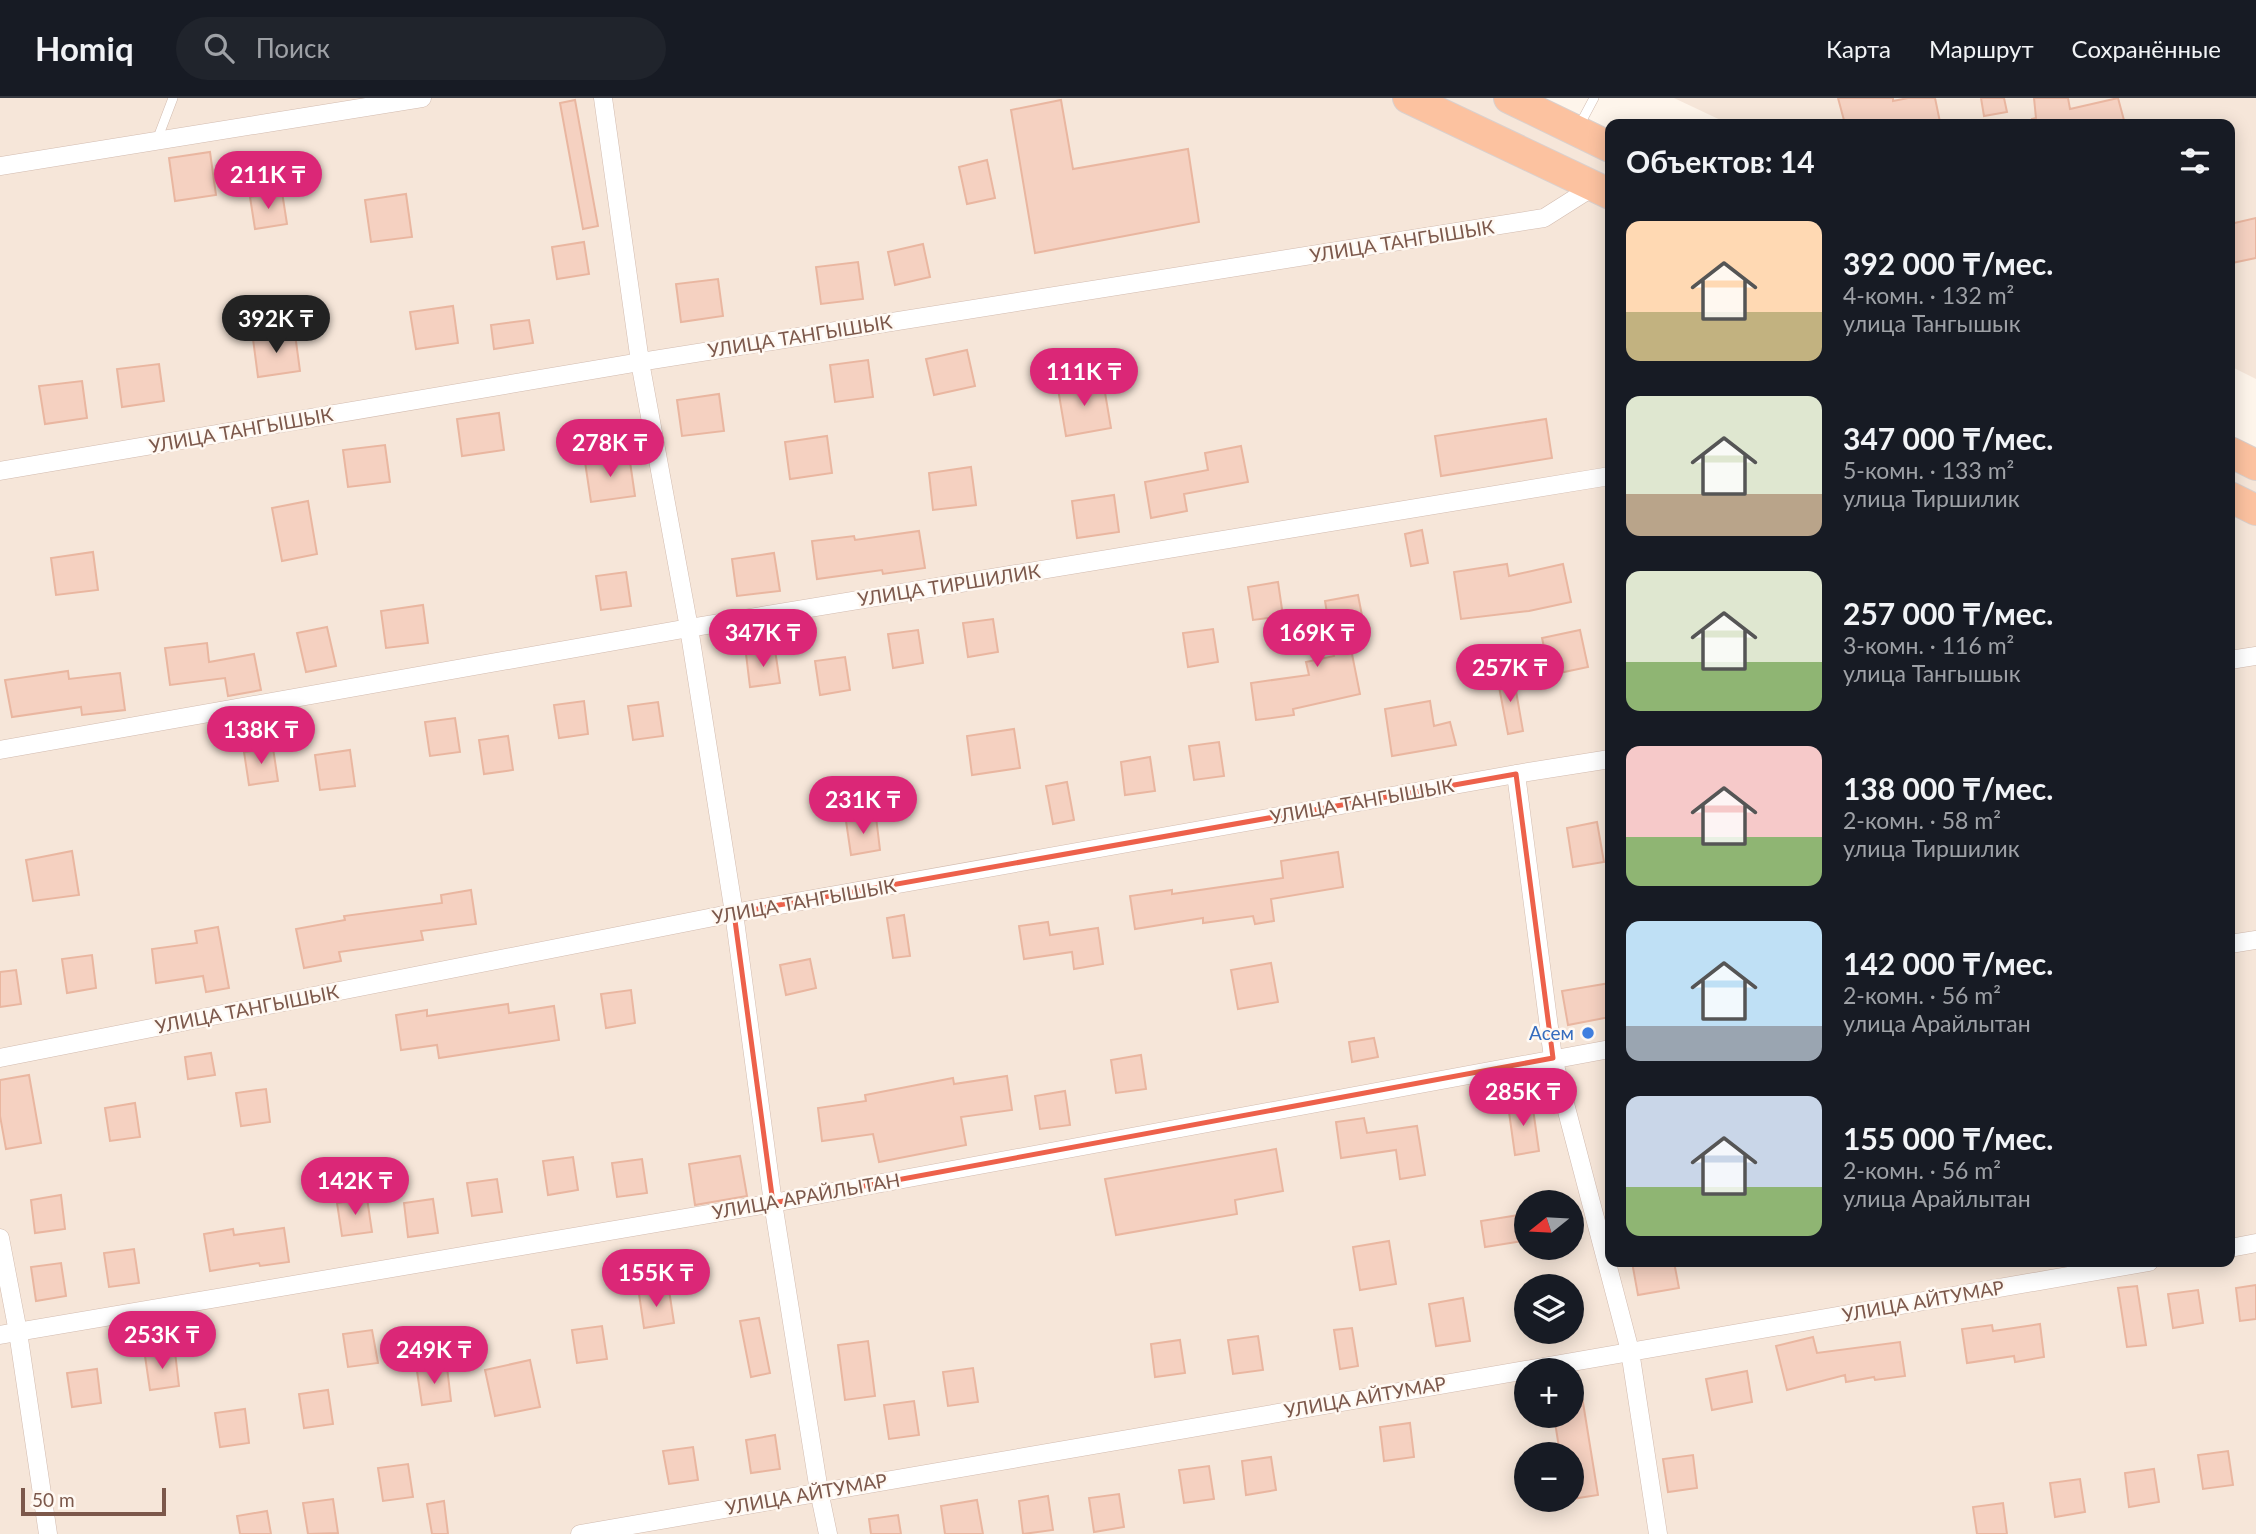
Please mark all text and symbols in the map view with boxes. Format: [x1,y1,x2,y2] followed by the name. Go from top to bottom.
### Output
[176,17,666,80] search box
[35,28,134,68] text: Homiq
[200,29,238,67] icon: search
[256,32,330,64] text: Поиск
[1826,34,1891,63] text: Карта
[1929,34,2034,63] text: Маршрут
[2072,34,2221,63] text: Сохранённые
[2176,142,2214,180] icon: filters
[1626,143,1815,179] text: Объектов: 14
[211,152,325,211] pin: 211K ₸
[230,160,306,188] text: 211K ₸
[1308,215,1496,266] street label: УЛИЦА ТАНГЫШЫК
[1843,245,2053,281] text: 392 000 ₸/мес.
[1682,249,1766,333] icon: home
[1843,281,2014,309] text: 4-комн. · 132 m²
[219,296,333,355] pin: 392K ₸
[238,304,314,332] text: 392K ₸
[1843,309,2021,337] text: улица Тангышык
[706,310,894,361] street label: УЛИЦА ТАНГЫШЫК
[1027,348,1141,408] pin: 111K ₸
[1046,357,1122,385] text: 111K ₸
[147,402,335,457] street label: УЛИЦА ТАНГЫШЫК
[553,420,667,479] pin: 278K ₸
[1843,420,2053,456] text: 347 000 ₸/мес.
[1682,424,1766,508] icon: home
[572,428,648,456] text: 278K ₸
[1843,456,2014,484] text: 5-комн. · 133 m²
[1843,484,2020,512] text: улица Тиршилик
[856,559,1042,610] street label: УЛИЦА ТИРШИЛИК
[1843,595,2053,631] text: 257 000 ₸/мес.
[1682,599,1766,683] icon: home
[706,610,820,669] pin: 347K ₸
[1260,610,1374,669] pin: 169K ₸
[725,618,801,646] text: 347K ₸
[1279,618,1355,646] text: 169K ₸
[1843,631,2014,659] text: 3-комн. · 116 m²
[1453,644,1567,704] pin: 257K ₸
[1472,653,1548,681] text: 257K ₸
[1843,659,2021,687] text: улица Тангышык
[204,706,318,766] pin: 138K ₸
[223,715,299,743] text: 138K ₸
[1843,770,2053,806] text: 138 000 ₸/мес.
[1268,773,1456,828] street label: УЛИЦА ТАНГЫШЫК
[1682,774,1766,858] icon: home
[806,776,920,836] pin: 231K ₸
[825,785,901,813] text: 231K ₸
[1843,806,2001,834] text: 2-комн. · 58 m²
[1843,834,2020,862] text: улица Тиршилик
[710,873,898,928] street label: УЛИЦА ТАНГЫШЫК
[1843,945,2053,981] text: 142 000 ₸/мес.
[1682,949,1766,1033] icon: home
[153,979,341,1038] street label: УЛИЦА ТАНГЫШЫК
[1843,981,2001,1009] text: 2-комн. · 56 m²
[1843,1009,2031,1037] text: улица Арайлытан
[1529,1021,1574,1044] place label: Асем
[1580,1025,1596,1041] marker: Асем
[1466,1068,1580,1128] pin: 285K ₸
[1485,1077,1561,1105] text: 285K ₸
[1843,1120,2053,1156] text: 155 000 ₸/мес.
[1682,1124,1766,1208] icon: home
[1843,1156,2001,1184] text: 2-комн. · 56 m²
[298,1158,412,1217] pin: 142K ₸
[317,1166,393,1194] text: 142K ₸
[710,1168,902,1223] street label: УЛИЦА АРАЙЛЫТАН
[1843,1184,2031,1212] text: улица Арайлытан
[1514,1190,1584,1260] north arrow
[1514,1190,1584,1512] map controls
[599,1250,713,1309] pin: 155K ₸
[618,1258,694,1286] text: 155K ₸
[1514,1274,1584,1344] button: layers
[1840,1275,2006,1326] street label: УЛИЦА АЙТУМАР
[105,1312,219,1371] pin: 253K ₸
[124,1320,200,1348] text: 253K ₸
[377,1326,491,1386] pin: 249K ₸
[396,1335,472,1363] text: 249K ₸
[1514,1358,1584,1428] button: +
[1282,1371,1448,1422] street label: УЛИЦА АЙТУМАР
[1514,1442,1584,1512] button: −
[723,1468,889,1519] street label: УЛИЦА АЙТУМАР
[21,1485,166,1517] scale bar
[32,1488,75,1511] text: 50 m

